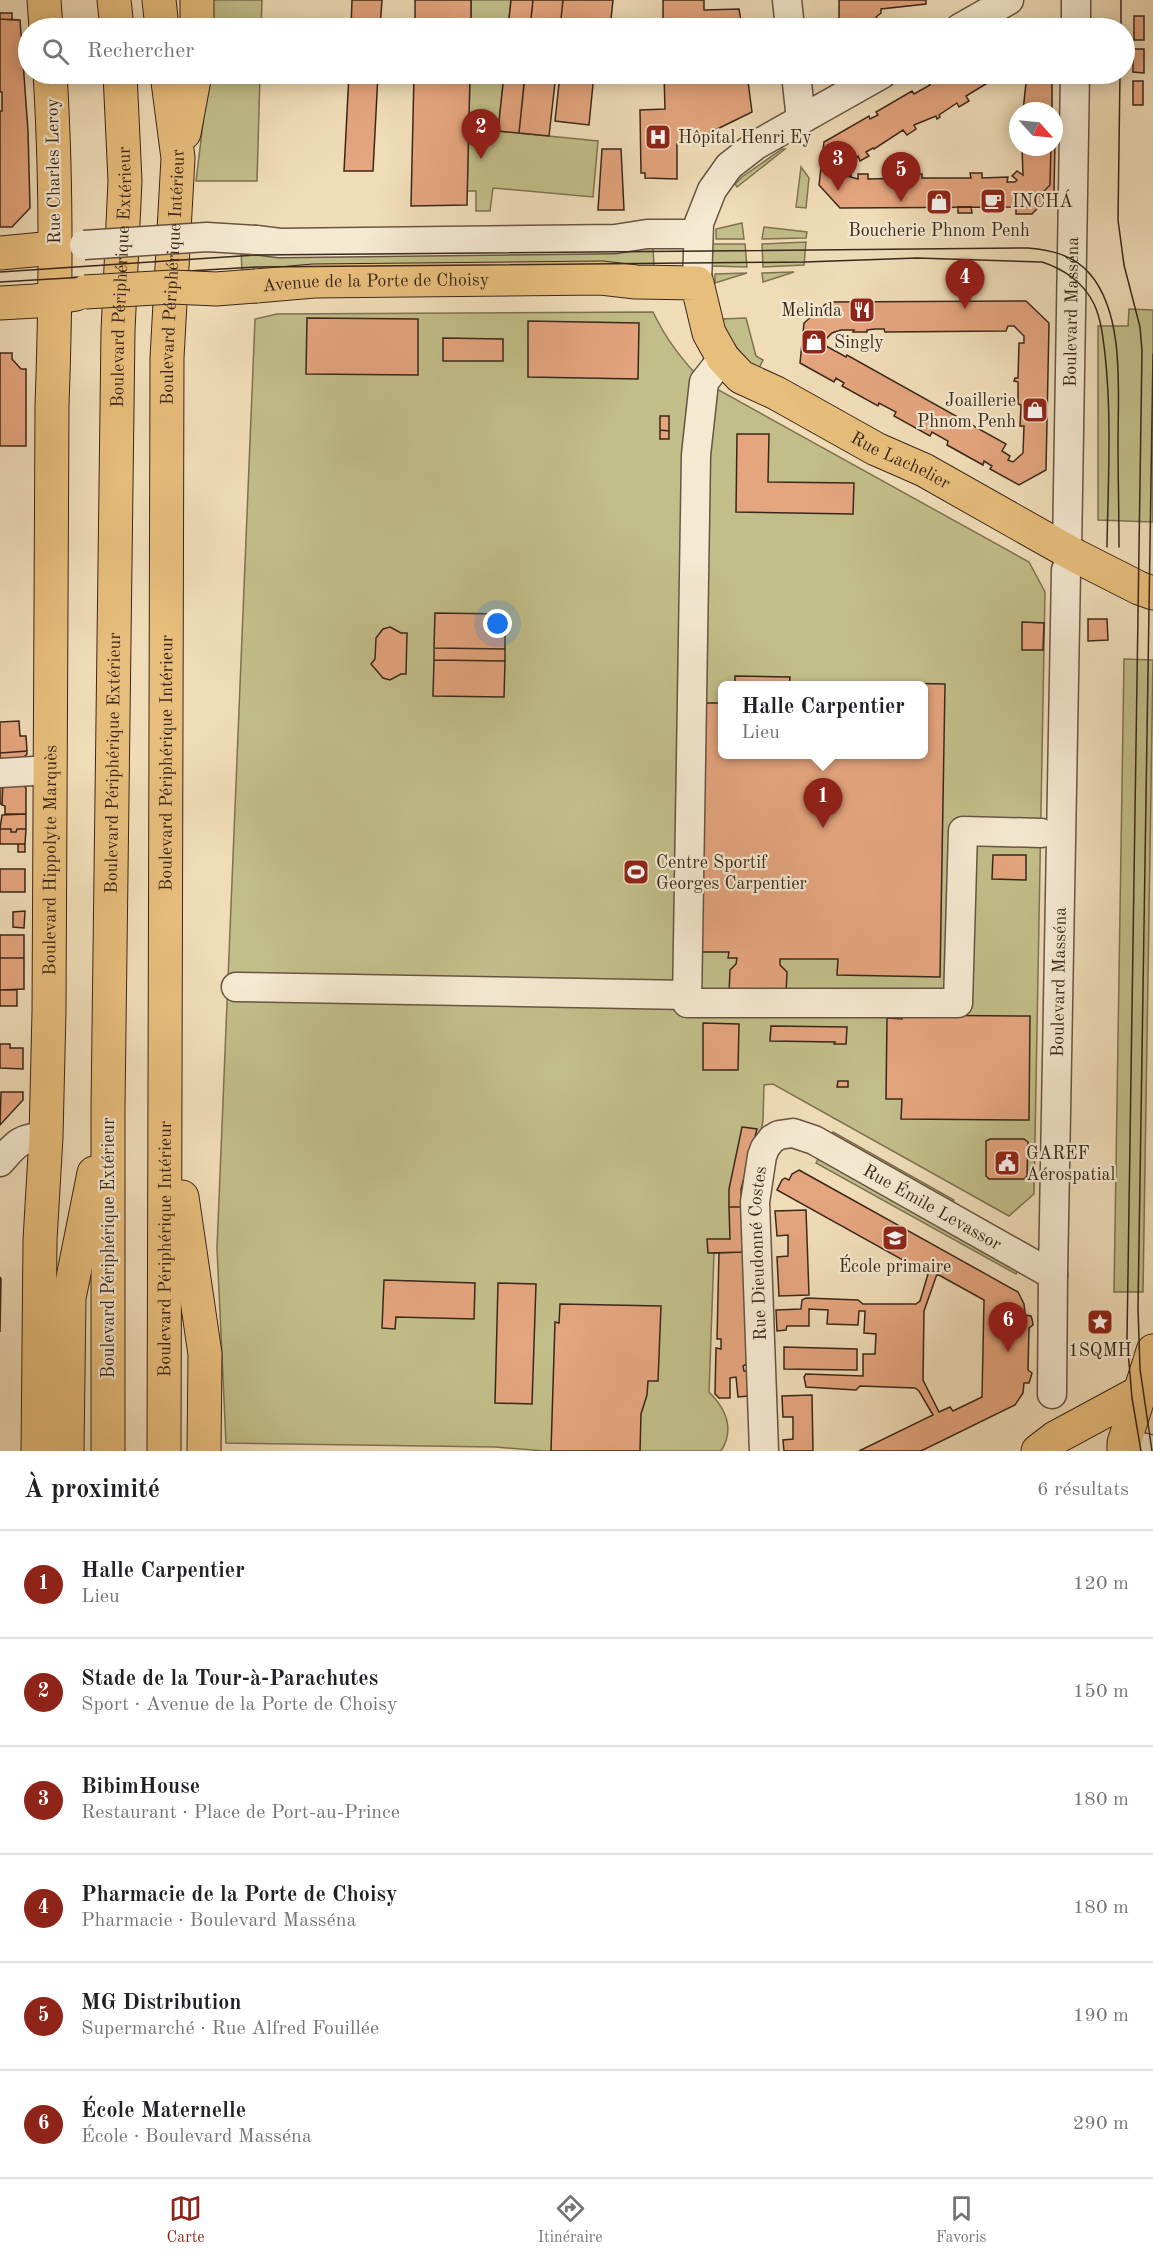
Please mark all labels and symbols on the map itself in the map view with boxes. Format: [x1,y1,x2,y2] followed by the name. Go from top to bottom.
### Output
[44,97,64,244] street label: Rue Charles Leroy
[1009,102,1063,156] north arrow
[462,110,500,159] pin: 2
[643,122,673,152] hospital icon: Hôpital Henri Ey
[678,129,812,147] place label: Hôpital Henri Ey
[818,142,858,191] pin: 3
[109,146,135,408] street label: Boulevard Périphérique Extérieur
[159,147,188,405] street label: Boulevard Périphérique Intérieur
[882,152,920,202] pin: 5
[978,186,1008,216] cafe icon: INCHÁ
[924,187,954,217] shop icon: Boucherie Phnom Penh
[1012,189,1073,211] place label: INCHÁ
[848,222,1030,240] place label: Boucherie Phnom Penh
[1062,237,1082,387] street label: Boulevard Masséna
[946,260,984,309] pin: 4
[262,271,490,295] street label: Avenue de la Porte de Choisy
[847,295,877,325] restaurant icon: Melinda
[781,302,842,320] place label: Melinda
[799,327,829,357] shop icon: Singly
[834,334,884,352] place label: Singly
[917,392,1016,431] place label: Joaillerie Phnom Penh
[1020,395,1050,425] shop icon: Joaillerie Phnom Penh
[848,429,954,493] street label: Rue Lachelier
[483,609,512,638] your location
[103,632,124,894] street label: Boulevard Périphérique Extérieur
[158,634,176,891] street label: Boulevard Périphérique Intérieur
[41,745,60,976] street label: Boulevard Hippolyte Marquès
[804,778,842,828] pin: 1
[656,854,807,893] place label: Centre Sportif Georges Carpentier
[621,857,651,887] sports icon: Centre Sportif Georges Carpentier
[1049,907,1070,1057] street label: Boulevard Masséna
[100,1117,118,1379] street label: Boulevard Périphérique Extérieur
[156,1120,175,1377] street label: Boulevard Périphérique Intérieur
[1026,1145,1115,1184] place label: GAREF Aérospatial
[992,1148,1022,1178] public building icon: GAREF Aérospatial
[860,1162,1005,1254] street label: Rue Émile Levassor
[747,1165,770,1341] street label: Rue Dieudonné Costes
[880,1223,910,1253] school or university icon: École primaire
[839,1254,951,1276] place label: École primaire
[988,1302,1028,1352] pin: 6
[1085,1307,1115,1337] place icon: 1SQMH
[1068,1342,1132,1360] place label: 1SQMH

